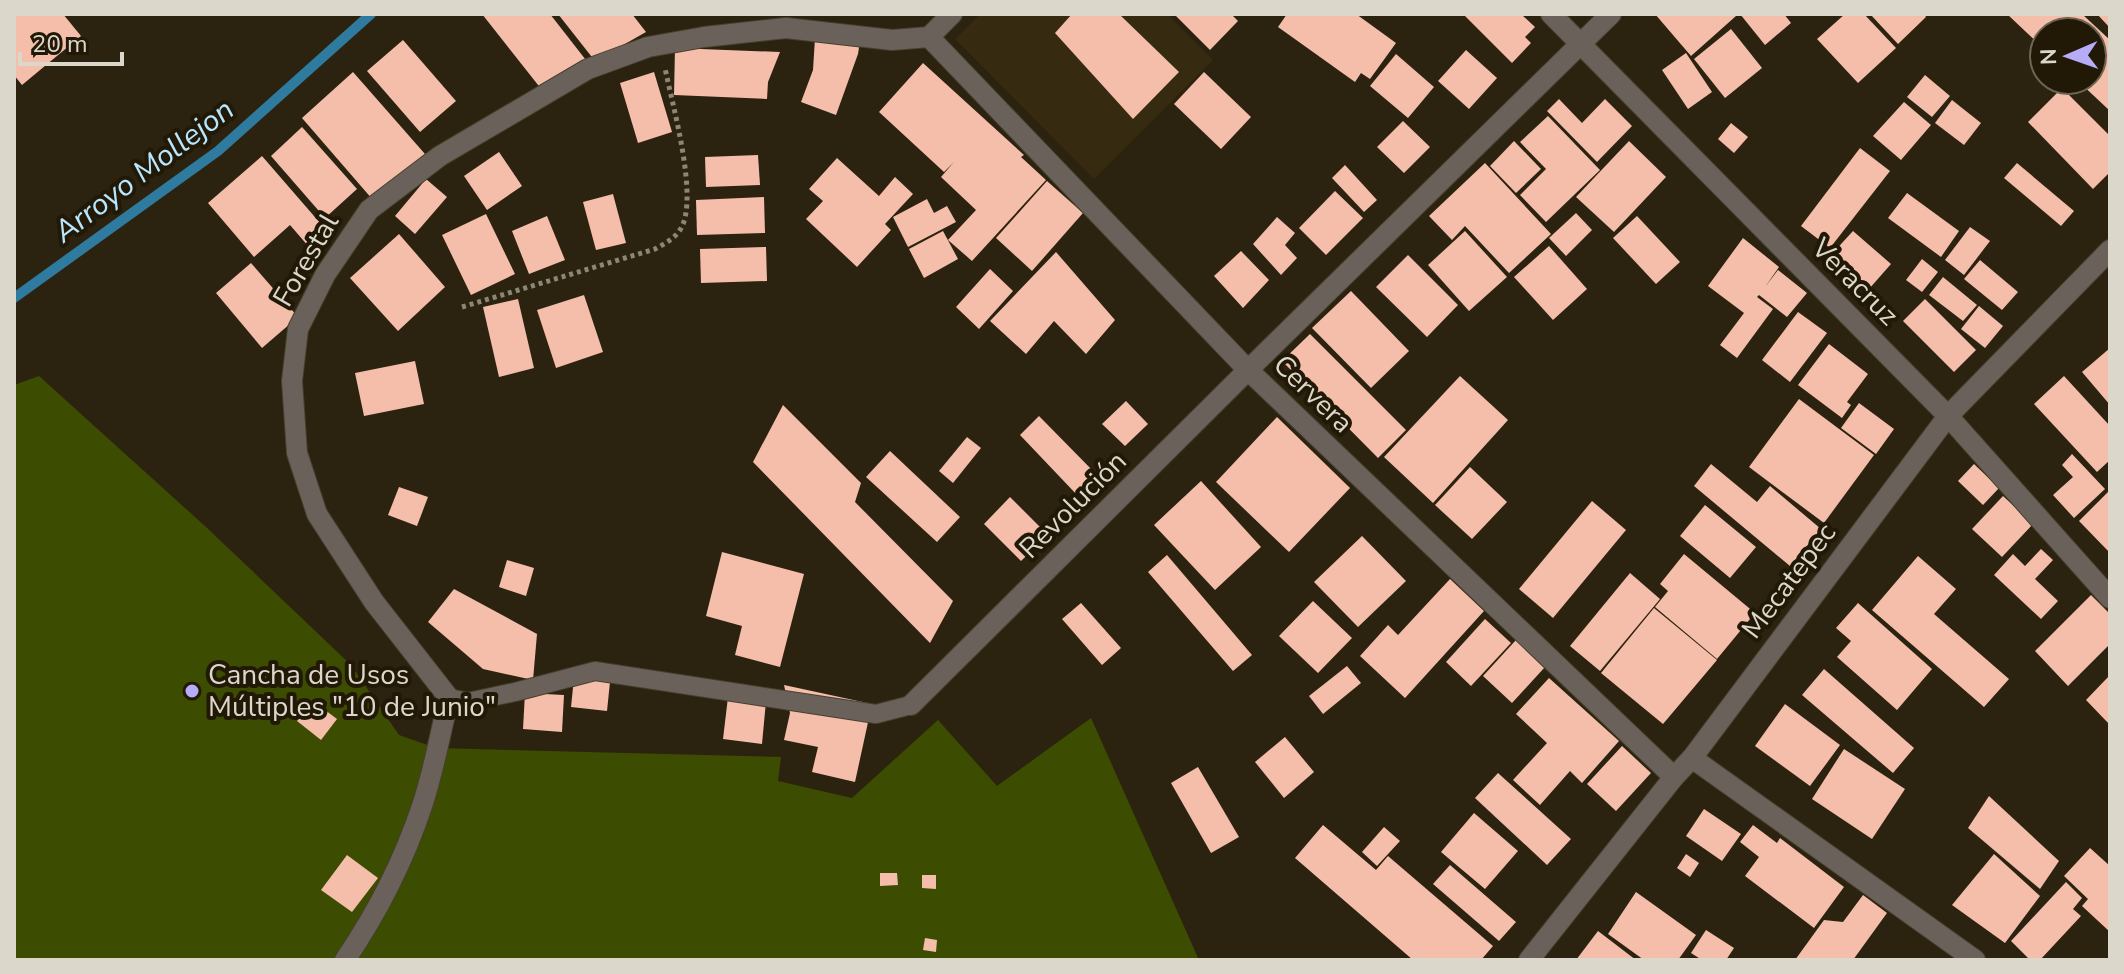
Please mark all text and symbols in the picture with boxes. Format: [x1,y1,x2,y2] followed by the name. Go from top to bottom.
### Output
[20,16,122,66] scale bar
[2028,16,2108,96] north arrow
[32,28,88,60] text: 20 m
[2034,48,2064,65] text: N
[45,90,243,253] water label: Arroyo Mollejon
[264,206,348,313] street label: Forestal
[1802,229,1907,334] street label: Veracruz
[1265,346,1361,442] street label: Cervera
[1011,443,1135,567] street label: Revolución
[1733,516,1845,646] street label: Mecatepec
[208,656,496,726] place label: Cancha de Usos Múltiples "10 de Junio"
[183,682,201,700] marker: Cancha de Usos Múltiples "10 de Junio"

